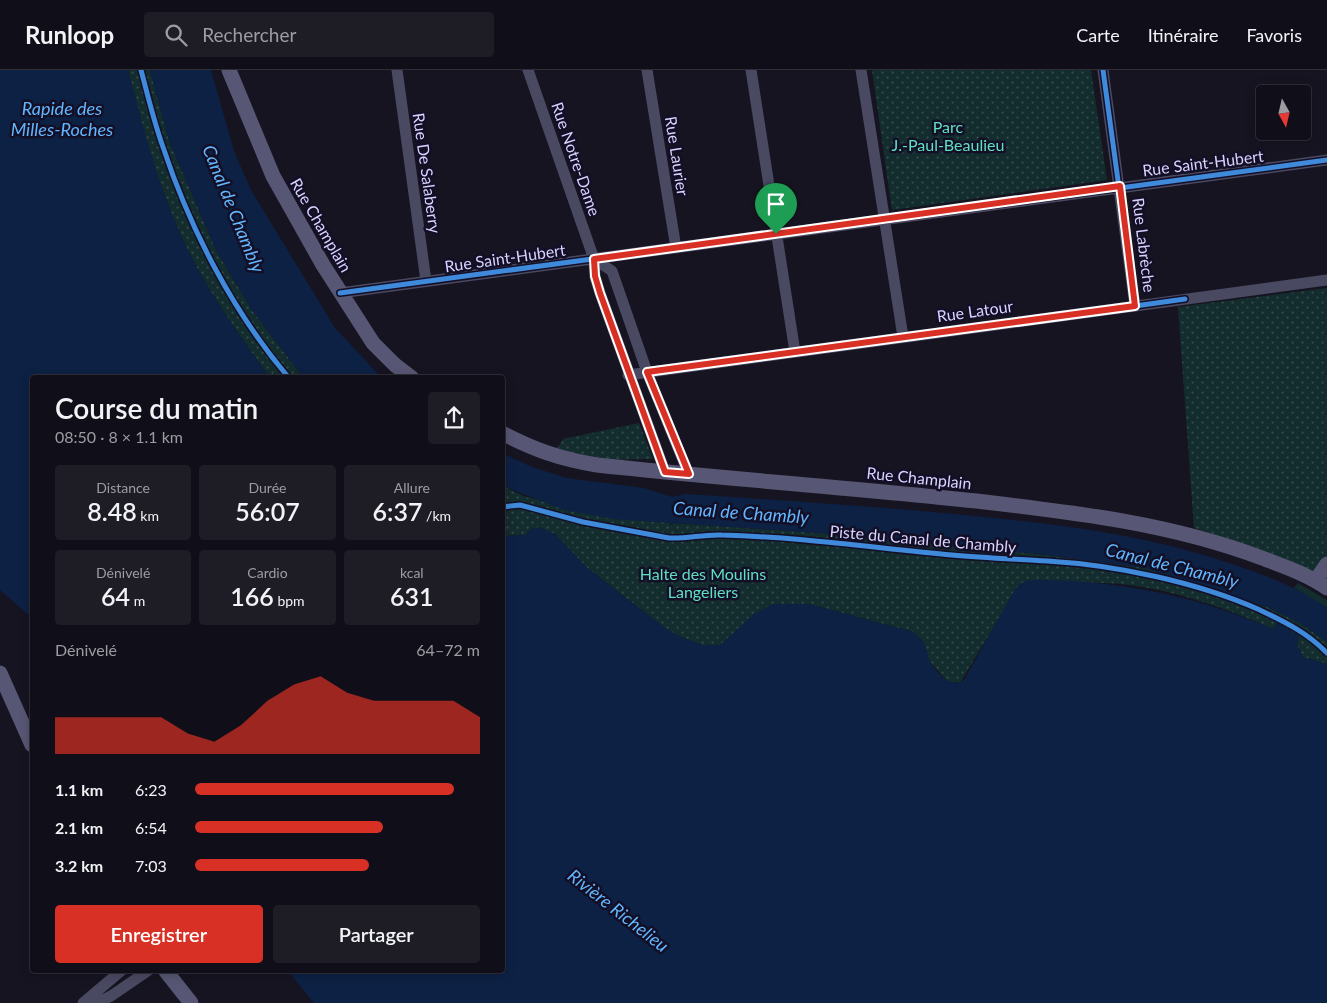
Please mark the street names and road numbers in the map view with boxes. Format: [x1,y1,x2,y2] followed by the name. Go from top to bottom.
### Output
[548,99,605,218] street label: Rue Notre-Dame
[410,112,445,235] street label: Rue De Salaberry
[662,115,693,197] street label: Rue Laurier
[1141,146,1265,179] street label: Rue Saint-Hubert
[287,174,356,275] street label: Rue Champlain
[1129,197,1160,293] street label: Rue Labrèche
[443,240,567,275] street label: Rue Saint-Hubert
[936,296,1014,325] street label: Rue Latour
[866,463,972,492] street label: Rue Champlain
[829,521,1018,556] street label: Piste du Canal de Chambly

